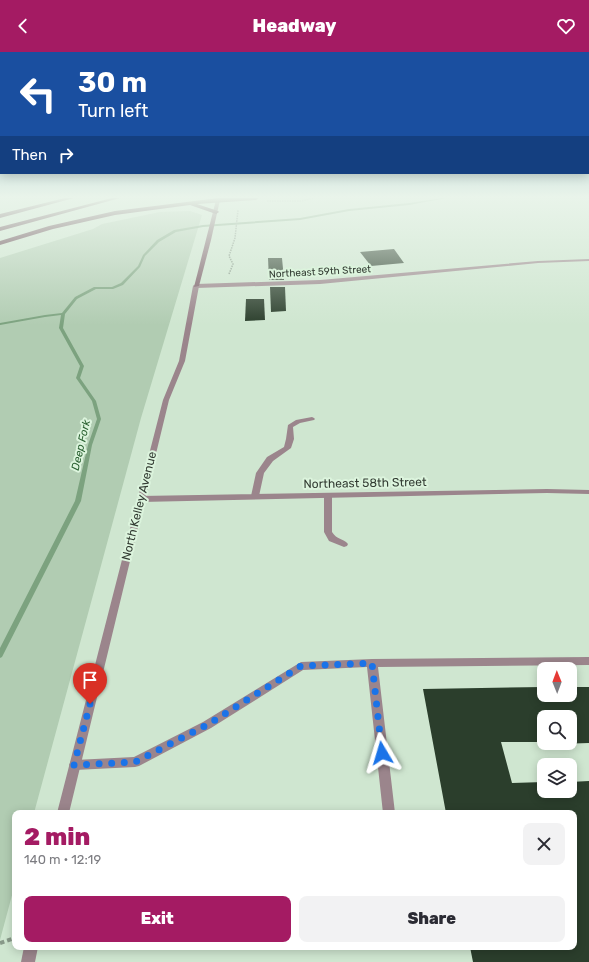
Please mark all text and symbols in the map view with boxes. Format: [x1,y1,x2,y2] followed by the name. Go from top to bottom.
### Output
[12,15,34,37] icon: back
[253,15,336,37] text: Headway
[555,15,577,37] icon: heart
[78,66,147,99] text: 30 m
[12,68,64,120] icon: left
[78,100,148,122] text: Turn left
[55,144,77,166] icon: right
[12,146,47,164] text: Then
[269,263,371,281] street label: Northeast 59th Street
[69,418,93,472] water label: Deep Fork
[119,450,159,562] street label: North Kelley Avenue
[303,475,427,491] street label: Northeast 58th Street
[537,662,577,702] north arrow
[537,662,577,798] map controls
[73,663,107,704] pin
[79,669,101,691] icon: arrive
[537,710,577,750] button: search
[361,732,403,774] position arrow
[537,758,577,798] button: layers
[24,823,90,851] text: 2 min
[523,823,565,865] button: close
[24,852,101,867] text: 140 m · 12:19
[24,896,291,942] button: Exit
[299,896,565,942] button: Share

